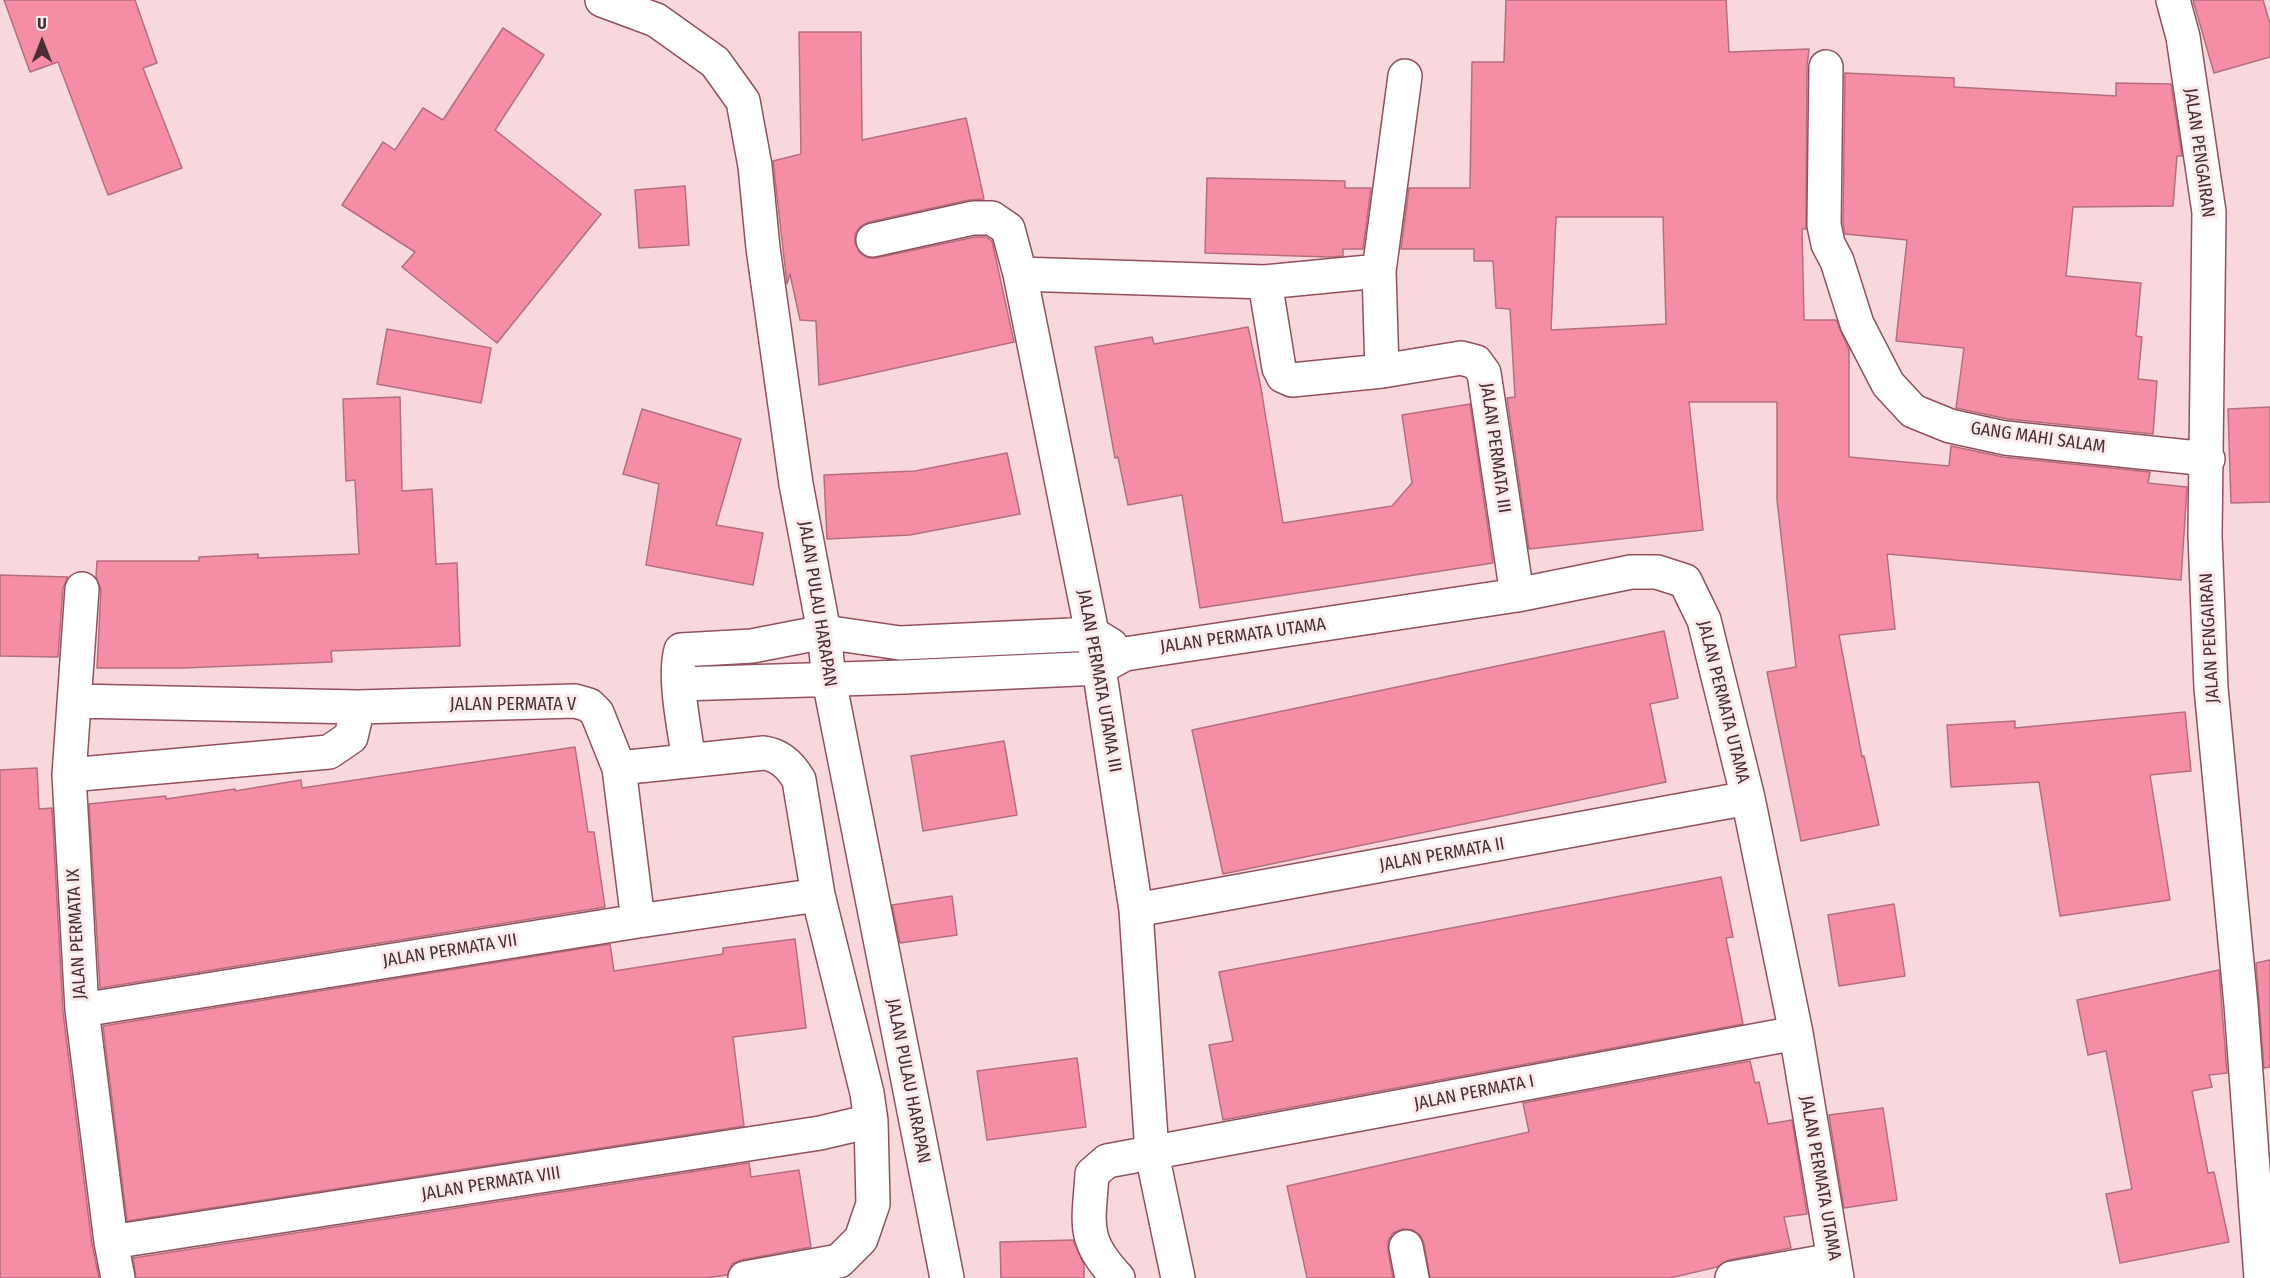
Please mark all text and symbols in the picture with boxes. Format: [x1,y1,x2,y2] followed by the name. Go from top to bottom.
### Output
[12,12,72,72] north arrow
[37,14,47,33] text: U
[2179,87,2219,219] street label: JALAN PENGAIRAN
[1475,381,1515,515] street label: JALAN PERMATA III
[1969,418,2107,458] street label: GANG MAHI SALAM
[793,520,841,688] street label: JALAN PULAU HARAPAN
[2196,572,2224,704] street label: JALAN PENGAIRAN
[1072,588,1126,774] street label: JALAN PERMATA UTAMA III
[1159,614,1327,658] street label: JALAN PERMATA UTAMA
[1692,618,1754,786] street label: JALAN PERMATA UTAMA
[450,694,576,716] street label: JALAN PERMATA V
[1378,833,1506,877] street label: JALAN PERMATA II
[63,868,91,1000] street label: JALAN PERMATA IX
[381,930,519,972] street label: JALAN PERMATA VII
[881,997,935,1165] street label: JALAN PULAU HARAPAN
[1412,1071,1536,1115] street label: JALAN PERMATA I
[1795,1094,1845,1262] street label: JALAN PERMATA UTAMA
[420,1162,562,1206] street label: JALAN PERMATA VIII

